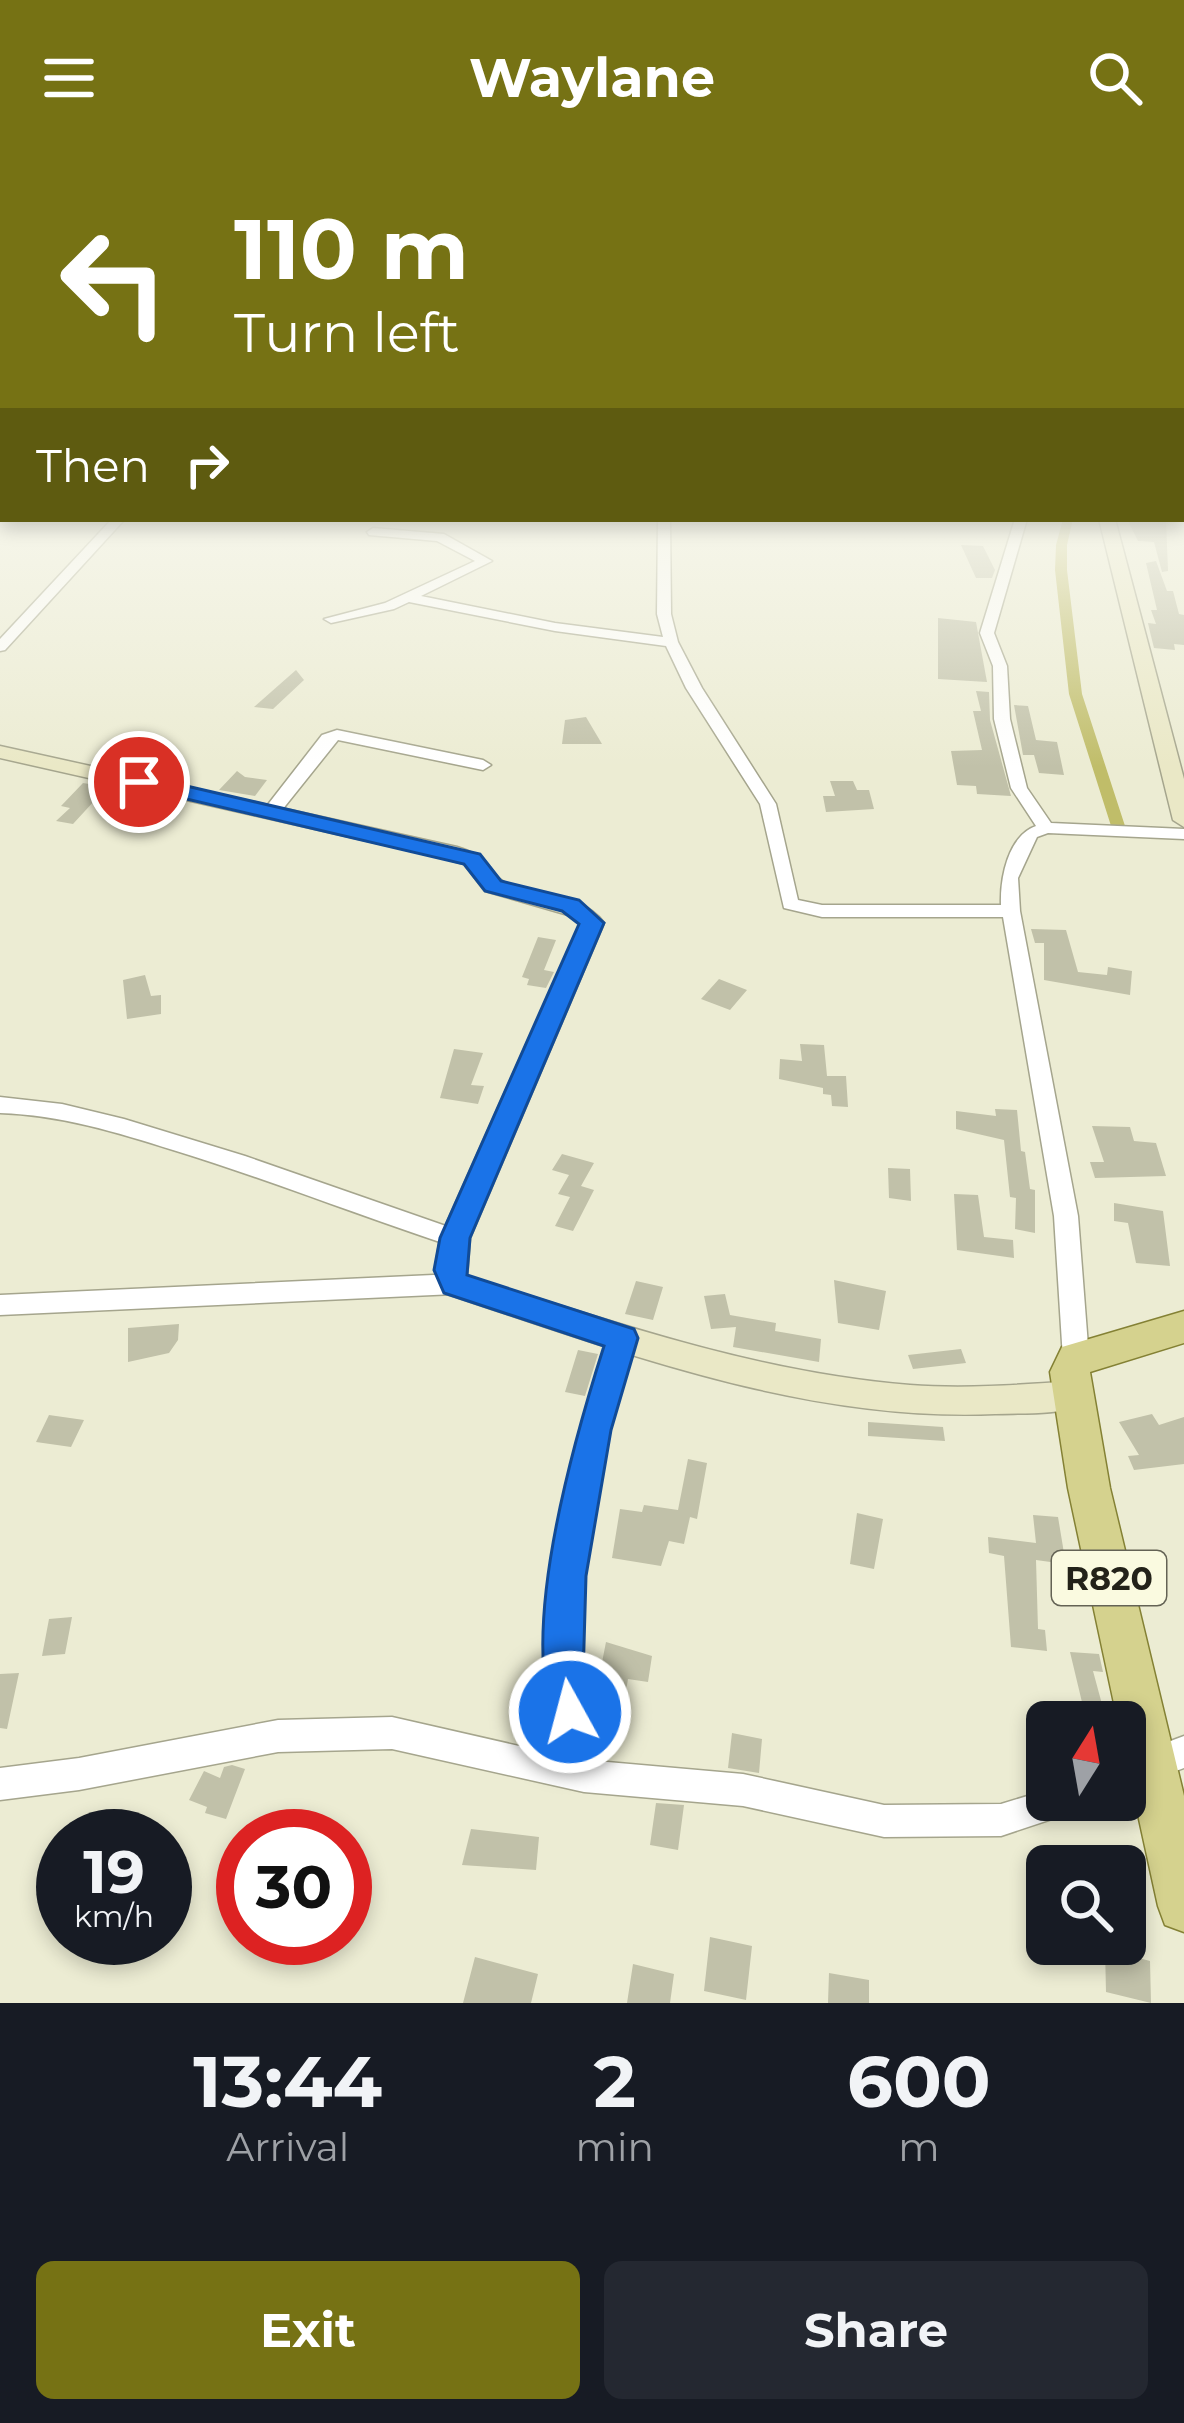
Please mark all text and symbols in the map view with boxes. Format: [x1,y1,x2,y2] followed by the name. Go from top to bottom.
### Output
[36,45,102,111] icon: menu
[469,45,715,111] text: Waylane
[1082,45,1148,111] icon: search
[234,198,469,300] text: 110 m
[36,204,192,360] icon: left
[234,300,460,366] text: Turn left
[174,432,240,498] icon: right
[36,438,150,493] text: Then
[88,731,190,833] pin
[106,749,172,815] icon: arrive
[1052,1551,1166,1605] road number: R820
[507,1649,633,1775] position arrow
[1026,1701,1146,1821] north arrow
[1026,1701,1146,1965] map controls
[216,1809,372,1965] speed limit sign: 30
[83,1835,145,1908] text: 19
[1026,1845,1146,1965] button: search
[74,1898,154,1935] text: km/h
[193,2037,382,2125] text: 13:44
[593,2037,636,2125] text: 2
[847,2037,991,2125] text: 600
[226,2123,349,2171] text: Arrival
[576,2123,654,2171] text: min
[898,2123,940,2171] text: m
[36,2261,580,2399] button: Exit
[604,2261,1148,2399] button: Share

